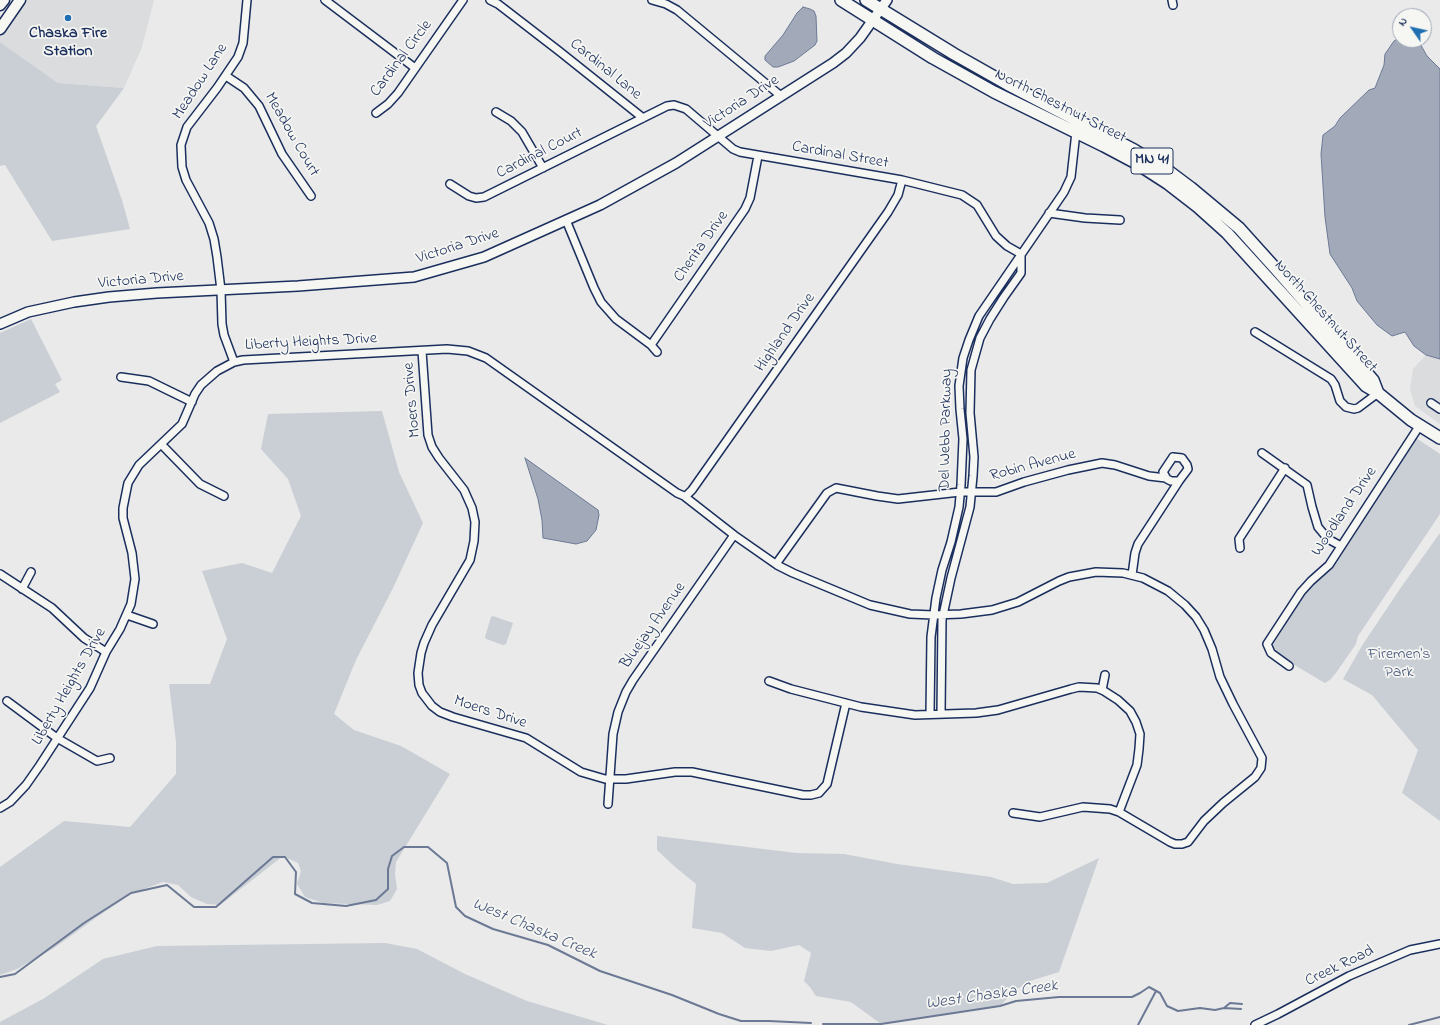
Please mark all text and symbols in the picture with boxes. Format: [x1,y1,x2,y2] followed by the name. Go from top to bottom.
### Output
[1392,8,1432,48] north arrow
[63,13,73,23] marker: Chaska Fire Station
[1394,14,1412,29] text: N
[367,17,437,101] street label: Cardinal Circle
[29,24,107,62] place label: Chaska Fire Station
[565,35,645,105] street label: Cardinal Lane
[169,40,233,124] street label: Meadow Lane
[991,66,1129,148] street label: North Chestnut Street
[701,72,783,134] street label: Victoria Drive
[259,90,323,180] street label: Meadow Court
[494,124,586,184] street label: Cardinal Court
[790,138,890,174] street label: Cardinal Street
[1131,148,1173,174] road number: MN 41
[670,208,734,286] street label: Cherita Drive
[414,225,502,269] street label: Victoria Drive
[1269,257,1381,377] street label: North Chestnut Street
[97,268,185,294] street label: Victoria Drive
[752,290,820,376] street label: Highland Drive
[245,330,377,356] street label: Liberty Heights Drive
[400,361,426,439] street label: Moers Drive
[936,369,958,491] street label: Del Webb Parkway
[988,445,1078,487] street label: Robin Avenue
[1308,464,1382,560] street label: Woodland Drive
[617,579,691,673] street label: Bluejay Avenue
[29,625,111,749] street label: Liberty Heights Drive
[1368,645,1430,683] park label: Firemen's Park
[451,692,529,734] street label: Moers Drive
[469,895,599,965] water label: West Chaska Creek
[1303,942,1377,992] street label: Creek Road
[925,977,1059,1015] water label: West Chaska Creek

